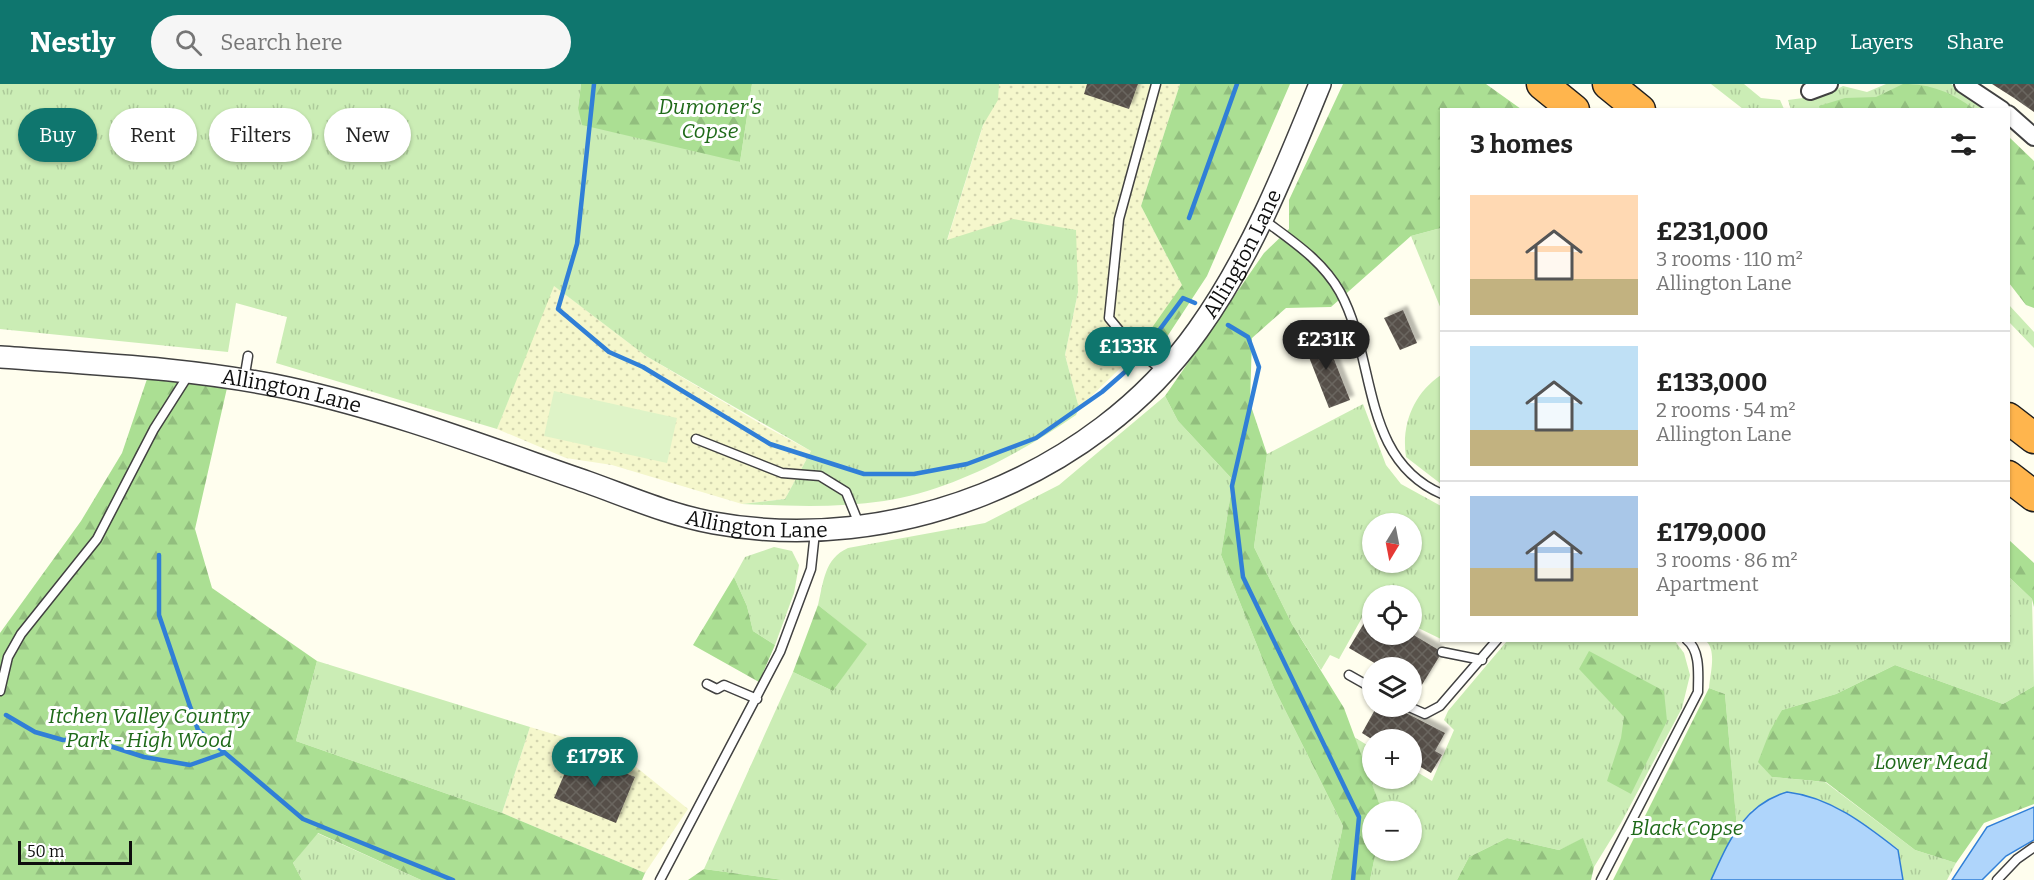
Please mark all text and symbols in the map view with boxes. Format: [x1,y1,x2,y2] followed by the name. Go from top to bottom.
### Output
[151,15,571,69] search box
[30,26,115,59] text: Nestly
[172,26,205,59] icon: search
[220,29,342,56] text: Search here
[1775,29,1817,55] text: Map
[1850,29,1914,55] text: Layers
[1947,29,2004,55] text: Share
[658,94,762,144] park label: Dumoner's Copse
[18,108,97,162] chip: Buy
[109,108,197,162] chip: Rent
[209,108,312,162] chip: Filters
[324,108,411,162] chip: New
[1947,128,1980,161] icon: filters
[1470,129,1573,160] text: 3 homes
[1197,185,1287,323] street label: Allington Lane
[1656,216,1769,247] text: £231,000
[1518,219,1590,291] icon: home
[1656,247,1803,271] text: 3 rooms · 110 m²
[1656,271,1792,295] text: Allington Lane
[1284,320,1368,371] pin: £231K
[1086,327,1170,378] pin: £133K
[1297,327,1355,351] text: £231K
[1099,334,1157,358] text: £133K
[220,364,365,419] street label: Allington Lane
[1656,367,1768,398] text: £133,000
[1518,370,1590,442] icon: home
[1656,398,1796,422] text: 2 rooms · 54 m²
[1656,422,1792,446] text: Allington Lane
[683,504,828,544] street label: Allington Lane
[1362,513,1422,573] north arrow
[1362,513,1422,861] map controls
[1656,517,1766,548] text: £179,000
[1518,520,1590,592] icon: home
[1656,548,1798,572] text: 3 rooms · 86 m²
[1656,572,1759,596] text: Apartment
[1362,585,1422,645] button: locate
[1362,657,1422,717] button: layers
[48,703,251,753] park label: Itchen Valley Country Park - High Wood
[1362,729,1422,789] button: +
[553,737,637,788] pin: £179K
[566,744,624,768] text: £179K
[1874,749,1988,775] park label: Lower Mead
[1362,801,1422,861] button: −
[1631,815,1744,841] park label: Black Copse
[18,838,132,866] scale bar
[27,842,64,861] text: 50 m

